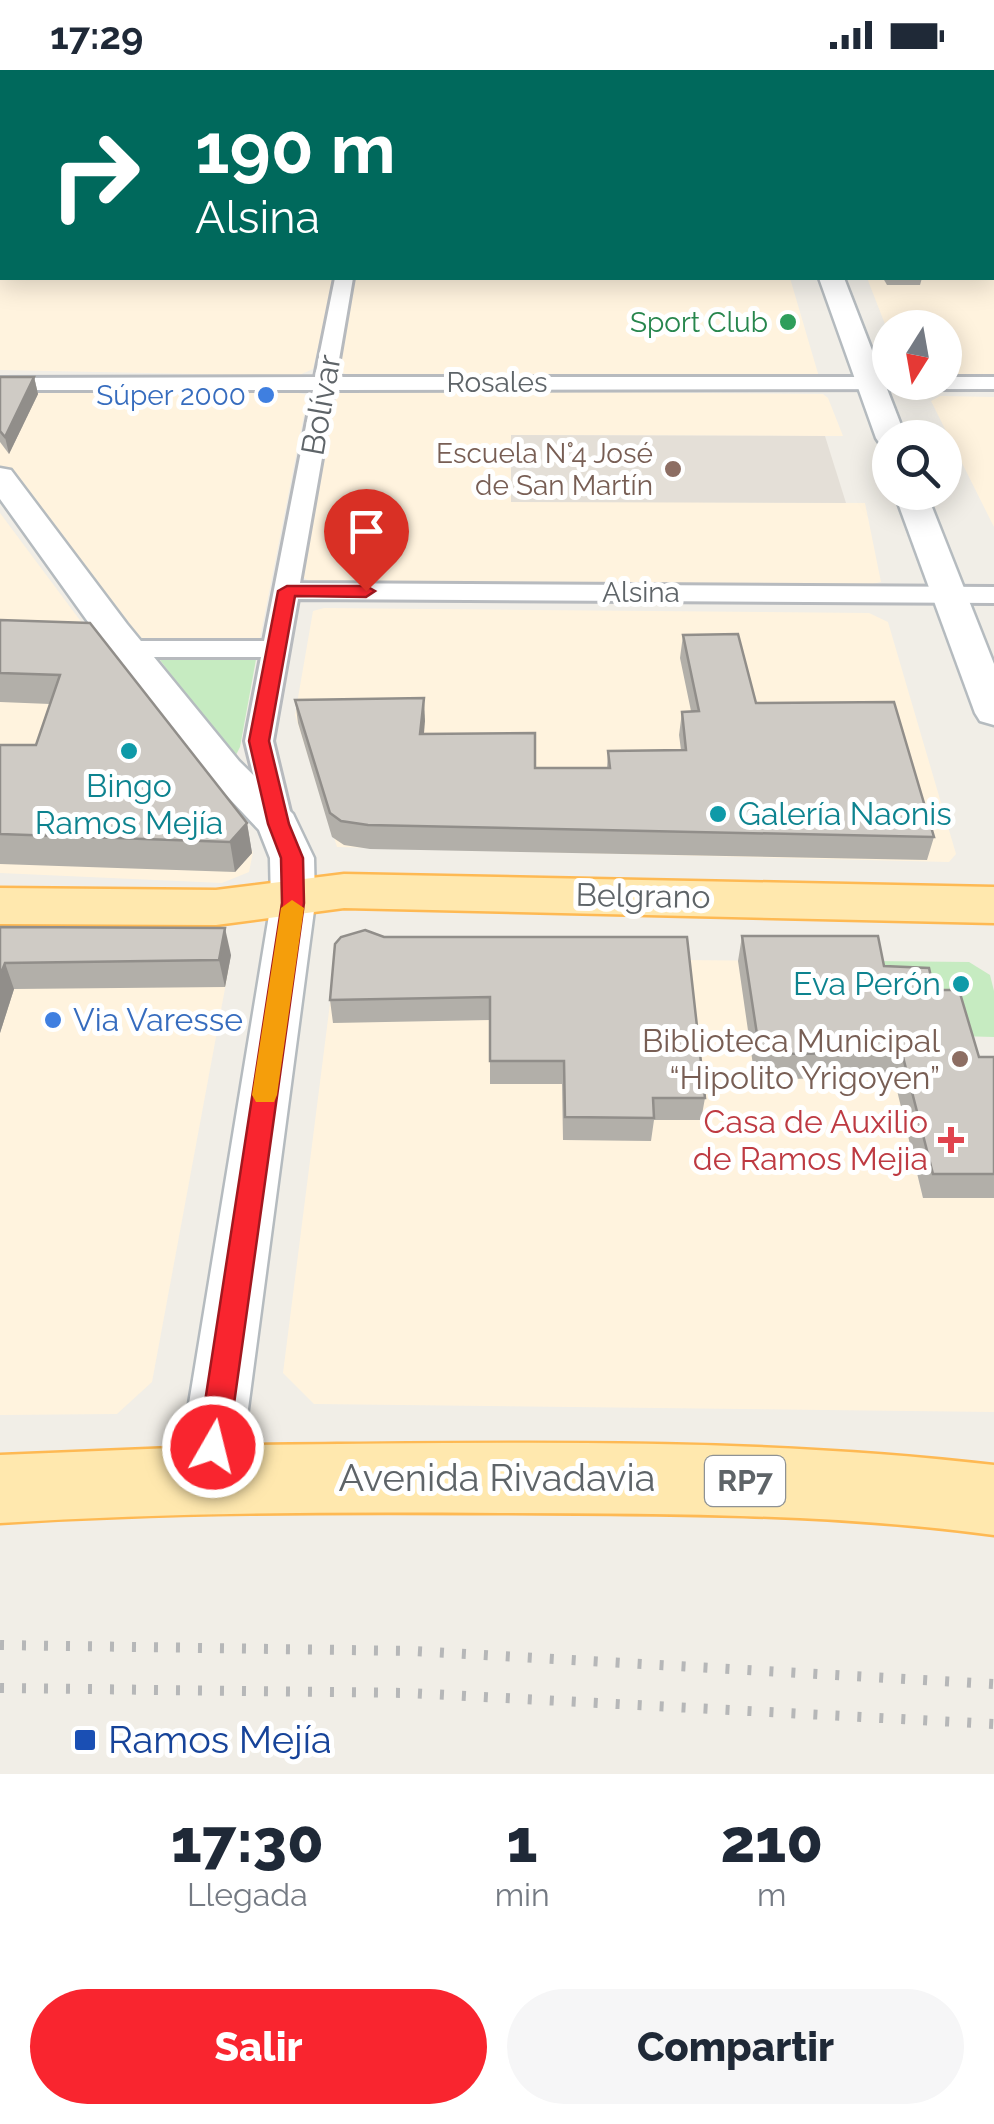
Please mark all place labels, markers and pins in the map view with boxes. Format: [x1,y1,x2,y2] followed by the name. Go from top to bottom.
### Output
[630,306,768,339] place label: Sport Club
[777,311,799,333] marker: Sport Club
[96,379,246,412] place label: Súper 2000
[255,384,277,406] marker: Súper 2000
[436,437,653,502] place label: Escuela N°4 José de San Martín
[662,458,684,480] marker: Escuela N°4 José de San Martín
[324,489,409,592] pin
[118,740,140,762] marker: Bingo Ramos Mejía
[35,767,223,841] place label: Bingo Ramos Mejía
[738,795,952,832] place label: Galería Naonis
[707,803,729,825] marker: Galería Naonis
[793,965,941,1002] place label: Eva Perón
[950,973,972,995] marker: Eva Perón
[73,1001,243,1038] place label: Via Varesse
[42,1009,64,1031] marker: Via Varesse
[642,1022,940,1096] place label: Biblioteca Municipal “Hipolito Yrigoyen”
[949,1048,971,1070] marker: Biblioteca Municipal “Hipolito Yrigoyen”
[693,1103,928,1177] place label: Casa de Auxilio de Ramos Mejia
[938,1127,964,1153] marker: Casa de Auxilio de Ramos Mejia
[108,1717,332,1762] place label: Ramos Mejía
[72,1727,98,1753] marker: Ramos Mejía

